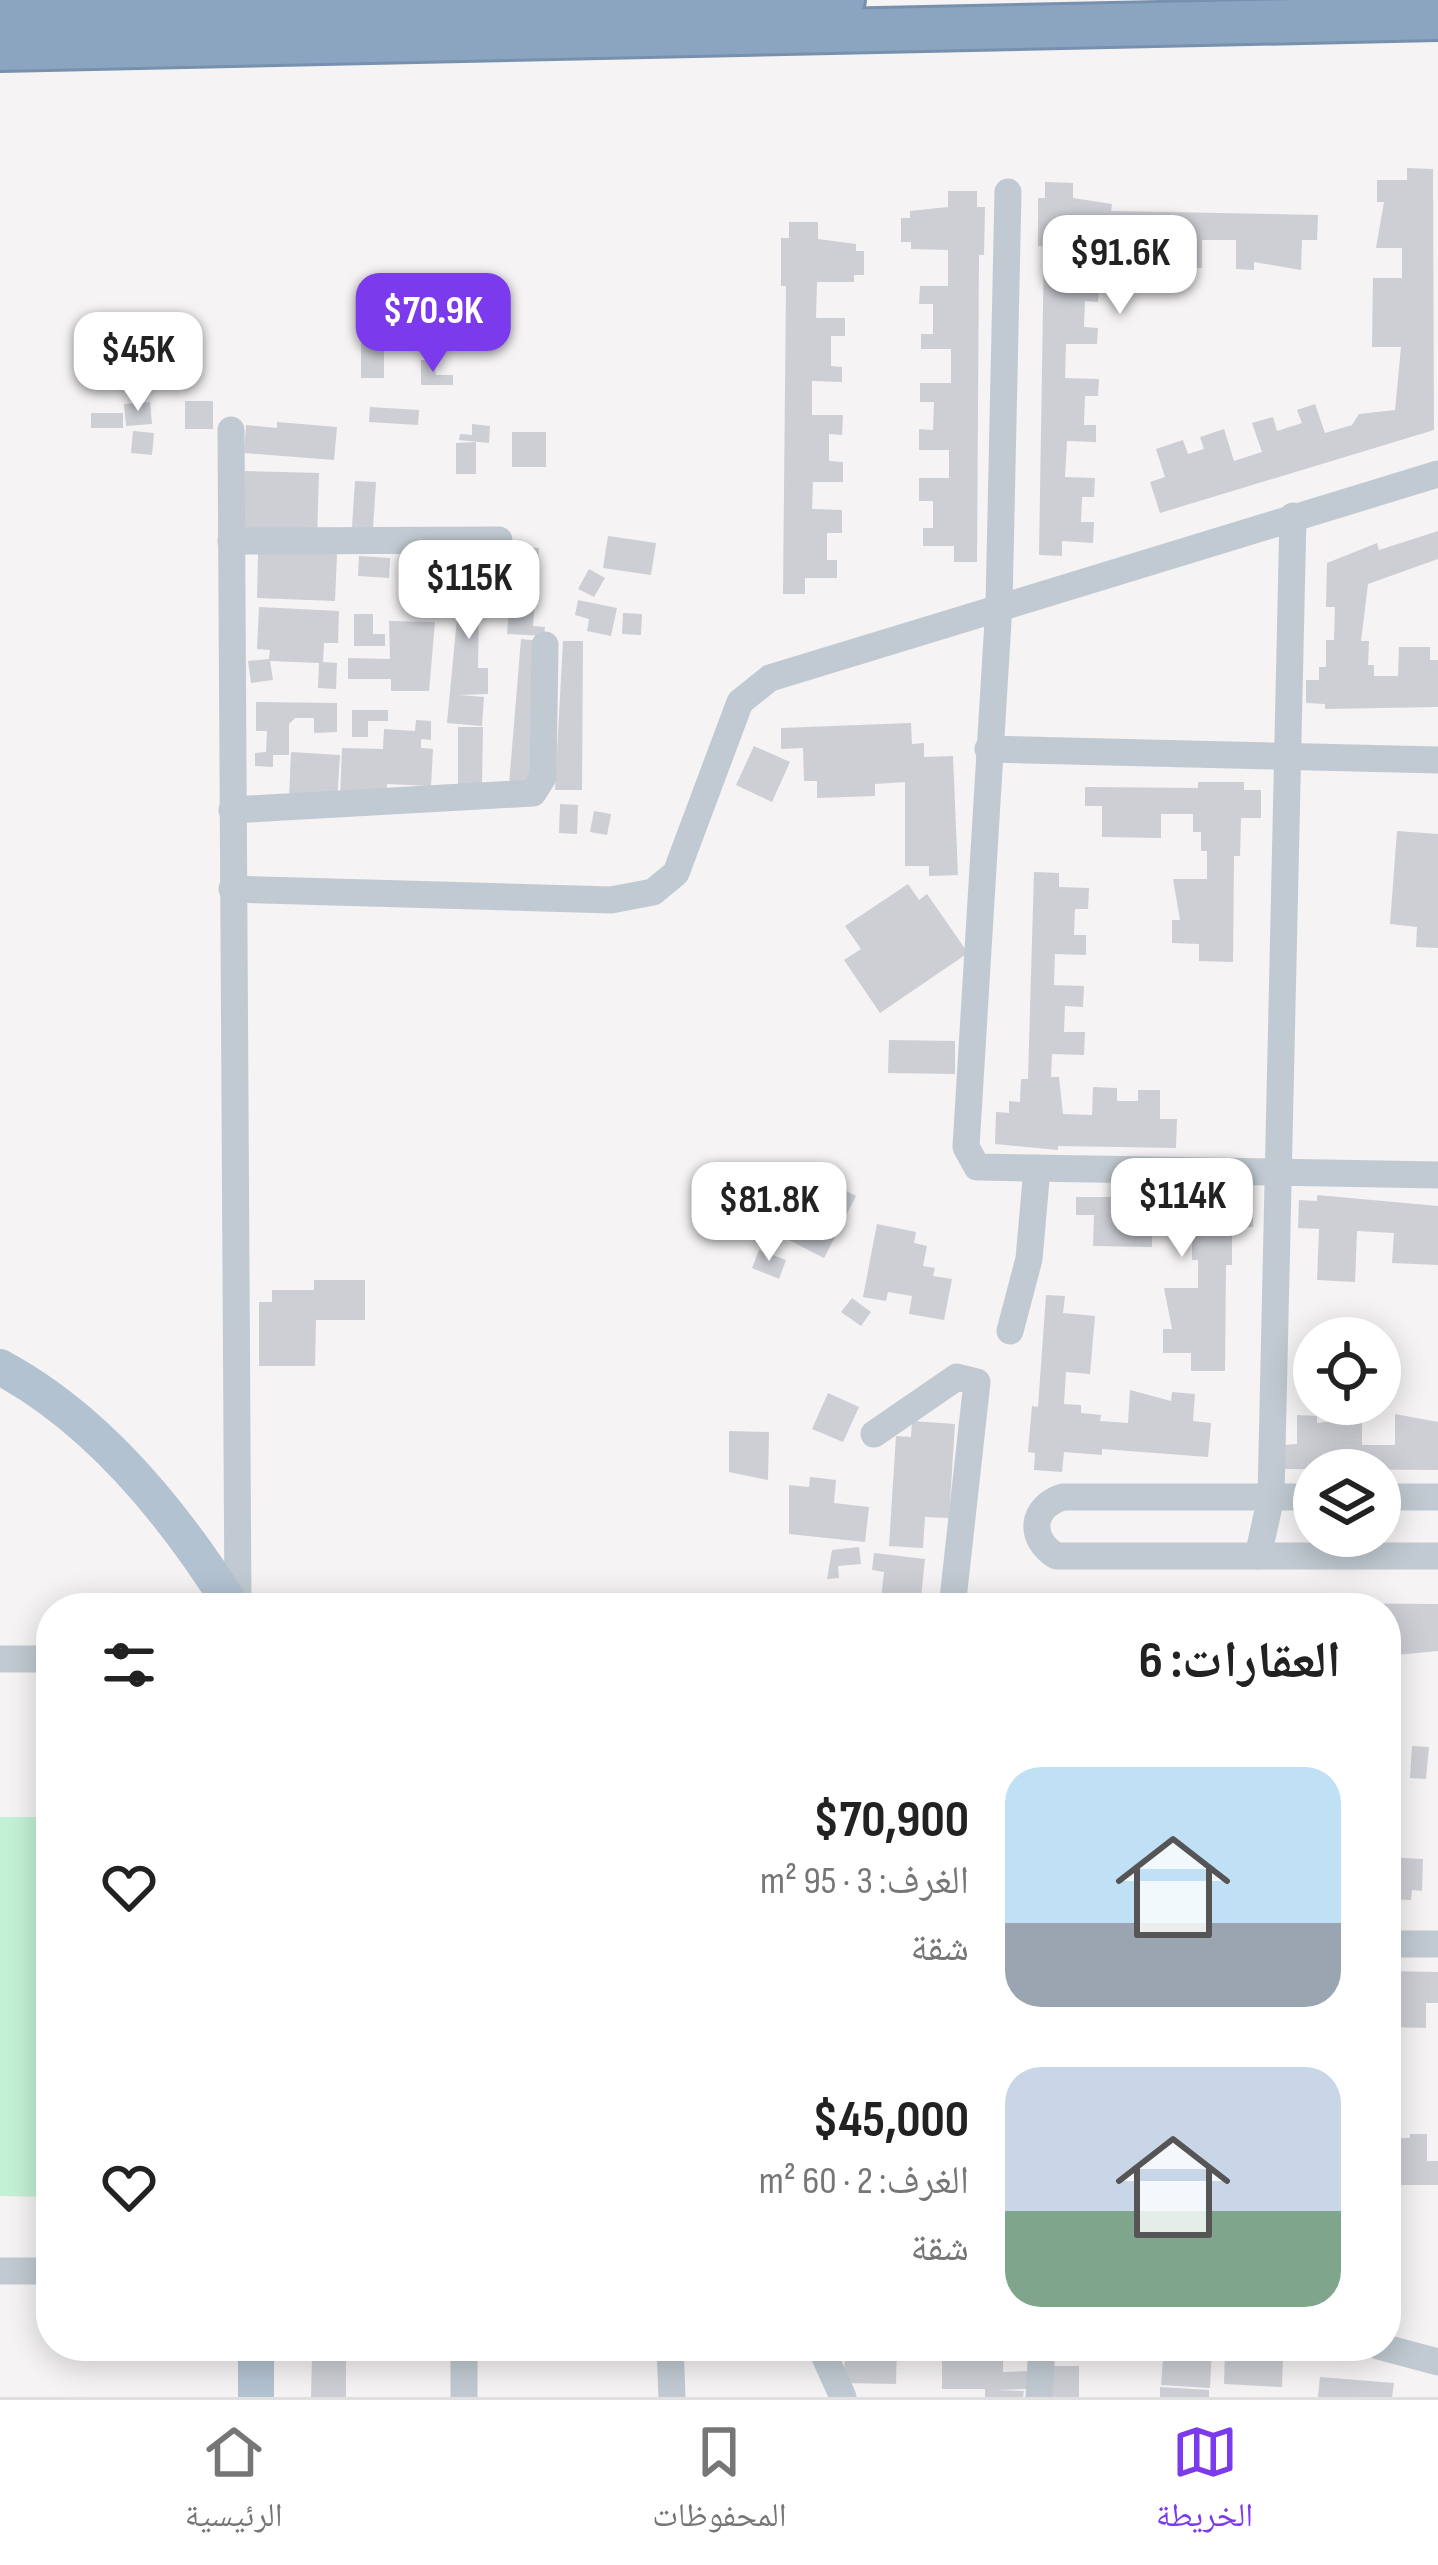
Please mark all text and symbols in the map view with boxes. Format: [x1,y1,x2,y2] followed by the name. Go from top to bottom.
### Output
[1022,215,1218,317] pin: $91.6K
[1070,230,1170,277] text: $91.6K
[335,273,531,375] pin: $70.9K
[383,288,483,335] text: $70.9K
[67,312,209,414] pin: $45K
[101,327,175,374] text: $45K
[385,540,553,642] pin: $115K
[426,555,512,602] text: $115K
[1098,1158,1266,1260] pin: $114K
[671,1162,867,1264] pin: $81.8K
[1138,1173,1226,1220] text: $114K
[719,1177,820,1224] text: $81.8K
[1293,1317,1401,1557] map controls
[1293,1317,1401,1425] button: locate
[1293,1449,1401,1557] button: layers
[1139,1631,1341,1692] text: العقارات: 6
[96,1632,162,1698] icon: filters
[813,1790,969,1851] text: $70,900
[1101,1815,1245,1959] icon: home
[96,1854,162,1920] icon: heart
[760,1858,969,1905] text: الغرف: 3 · 95 m²
[911,1925,969,1972] text: شقة
[812,2090,969,2151] text: $45,000
[1101,2115,1245,2259] icon: home
[96,2154,162,2220] icon: heart
[759,2158,969,2205] text: الغرف: 2 · 60 m²
[911,2225,969,2272] text: شقة
[185,2419,283,2547] tab: الرئيسية
[652,2419,786,2547] tab: المحفوظات
[1156,2419,1253,2547] tab: الخريطة

